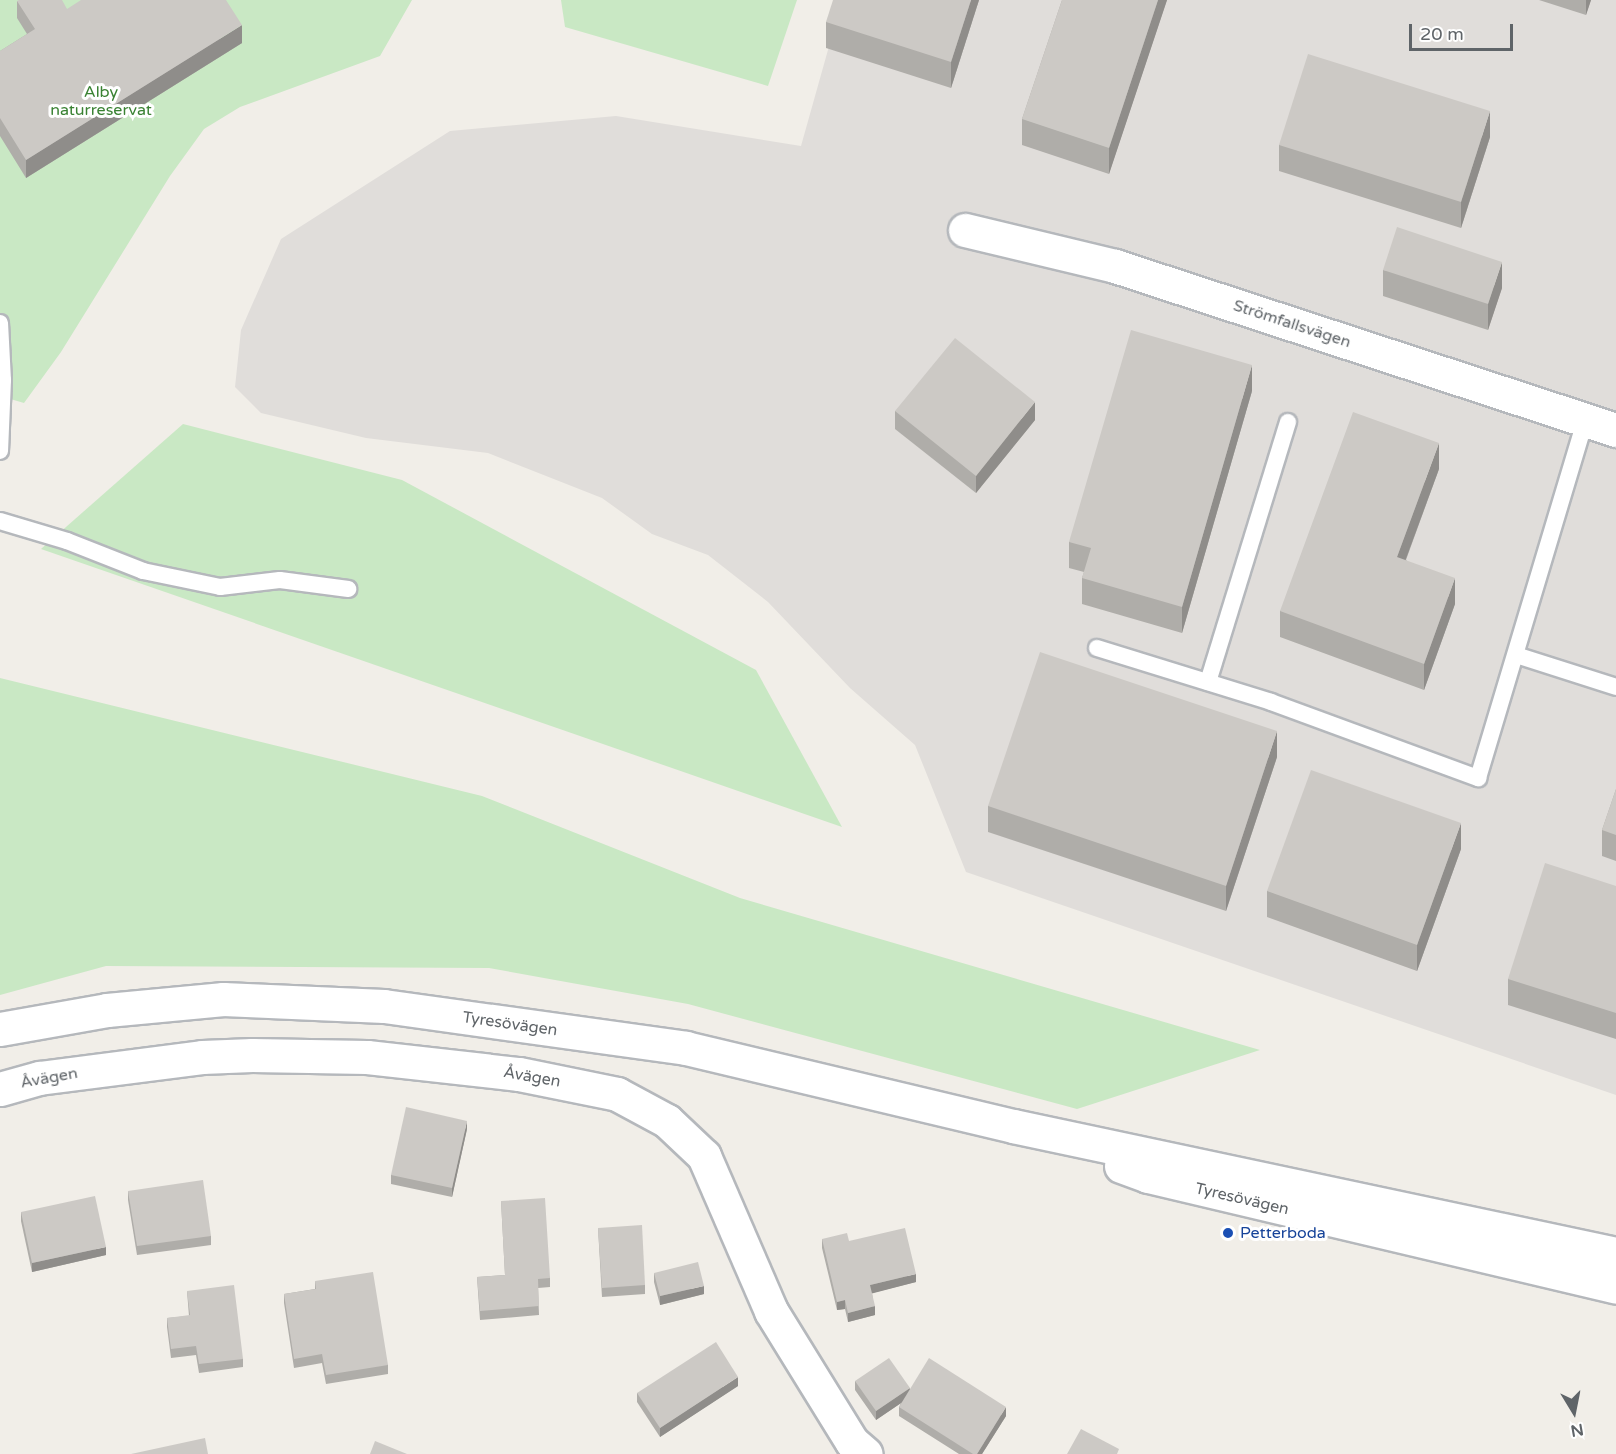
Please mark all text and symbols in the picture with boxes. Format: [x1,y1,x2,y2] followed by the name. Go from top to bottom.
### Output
[1412,12,1516,50] scale bar
[1420,23,1464,45] text: 20 m
[50,82,152,120] park label: Alby naturreservat
[1231,296,1353,352] street label: Strömfallsvägen
[461,1008,559,1040] street label: Tyresövägen
[502,1063,562,1091] street label: Åvägen
[19,1064,79,1092] street label: Åvägen
[1193,1179,1291,1219] street label: Tyresövägen
[1240,1223,1326,1243] place label: Petterboda
[1221,1226,1235,1240] marker: Petterboda
[1544,1382,1604,1442] north arrow
[1569,1419,1585,1441] text: N

